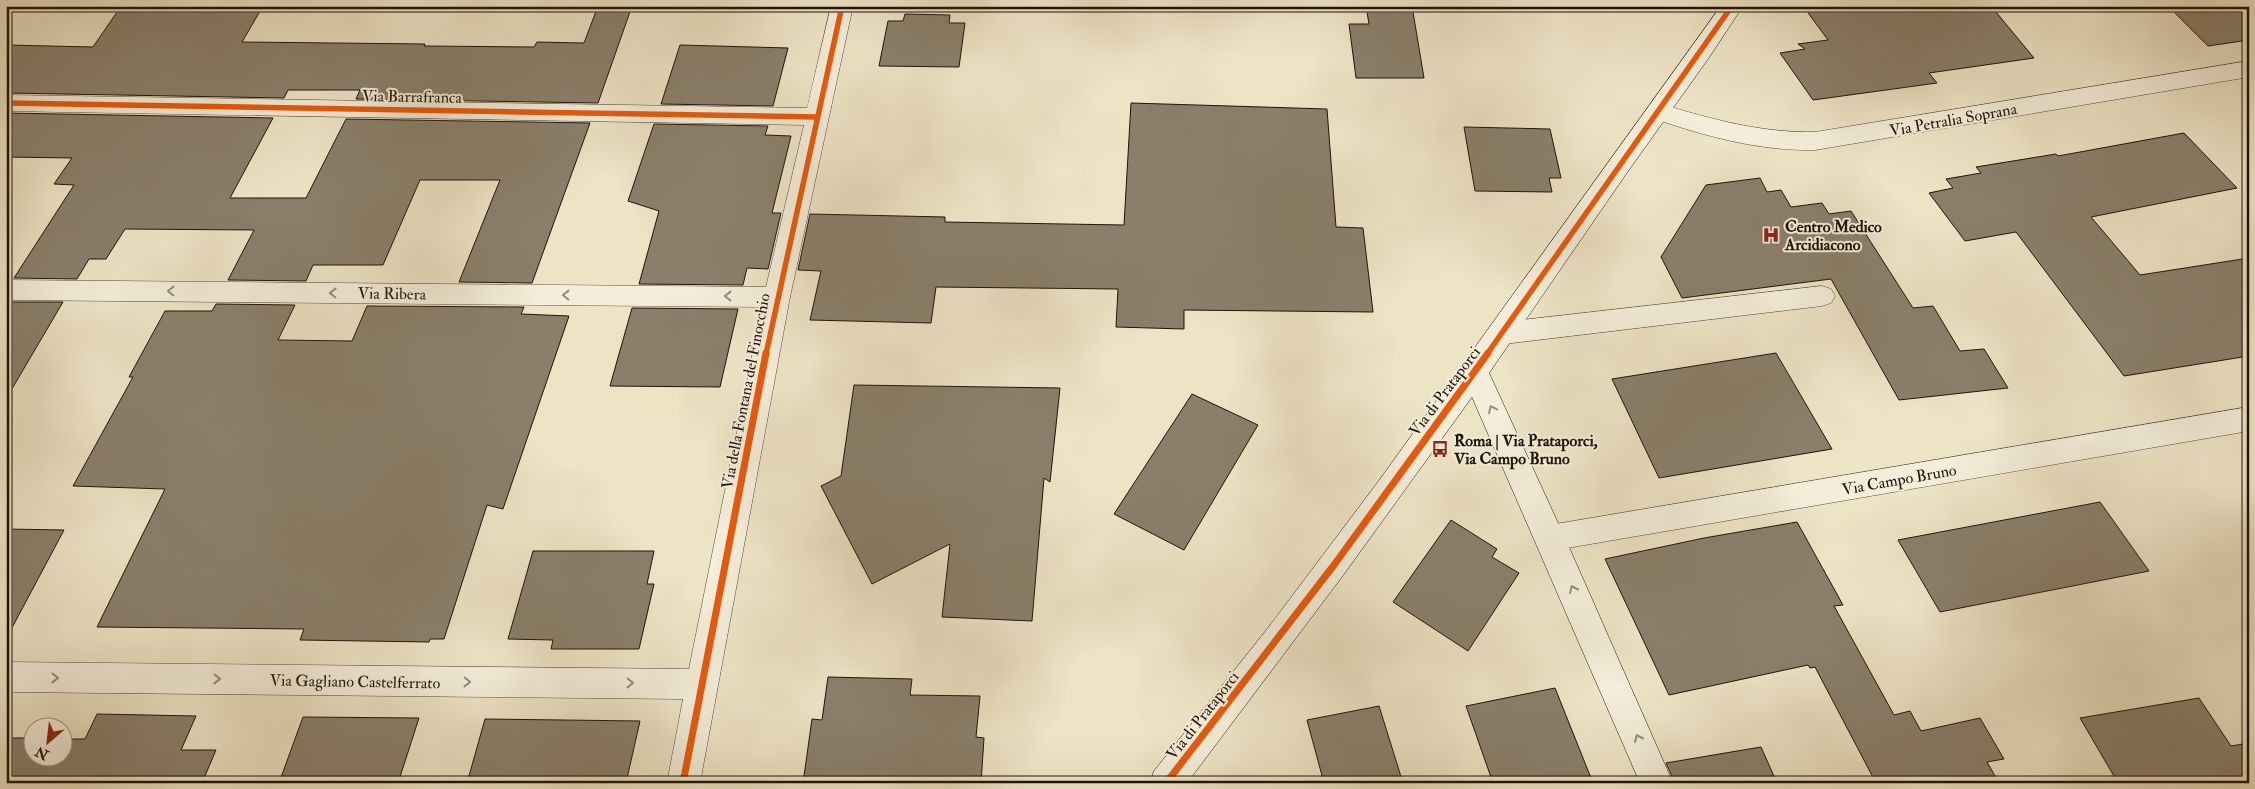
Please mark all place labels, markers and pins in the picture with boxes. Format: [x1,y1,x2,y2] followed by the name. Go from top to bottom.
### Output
[1784,217,1882,255] place label: Centro Medico Arcidiacono
[1761,225,1781,245] hospital icon: Centro Medico Arcidiacono
[1453,431,1598,470] place label: Roma | Via Prataporci, Via Campo Bruno
[1430,439,1450,459] bus stop icon: Roma | Via Prataporci, Via Campo Bruno

